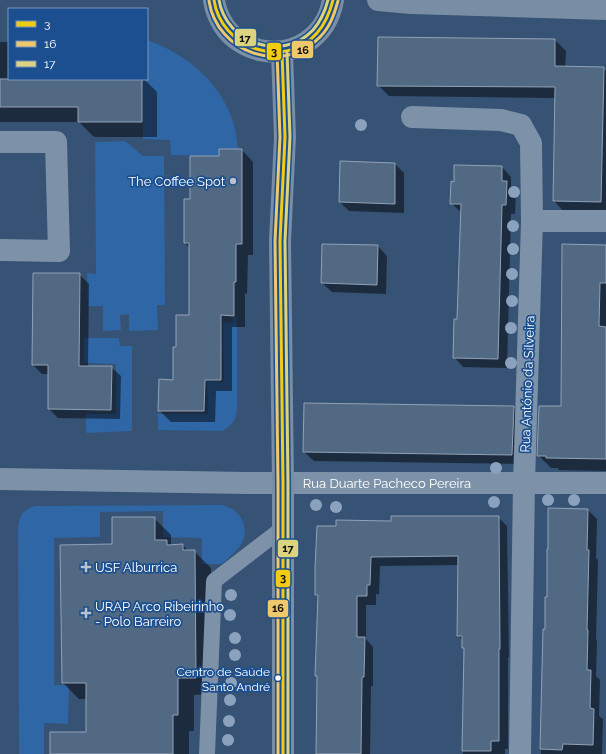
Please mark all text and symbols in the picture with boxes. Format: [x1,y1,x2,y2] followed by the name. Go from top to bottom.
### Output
[8,8,148,80] legend
[44,17,50,31] text: 3
[234,28,257,47] line badge: 17
[239,32,252,45] text: 17
[44,37,56,51] text: 16
[291,40,314,59] line badge: 16
[266,42,282,61] line badge: 3
[297,44,309,57] text: 16
[271,46,277,59] text: 3
[44,57,56,71] text: 17
[128,174,226,189] place label: The Coffee Spot
[228,176,238,186] marker: The Coffee Spot
[518,315,537,453] street label: Rua António da Silveira
[303,476,471,491] street label: Rua Duarte Pacheco Pereira
[277,539,299,558] line badge: 17
[282,542,295,555] text: 17
[95,560,177,575] place label: USF Alburrica
[80,561,92,573] marker: USF Alburrica
[275,569,291,588] line badge: 3
[280,572,286,585] text: 3
[95,599,224,629] place label: URAP Arco Ribeirinho - Polo Barreiro
[267,599,289,618] line badge: 16
[272,602,284,615] text: 16
[80,607,92,619] marker: URAP Arco Ribeirinho - Polo Barreiro
[177,665,270,694] place label: Centro de Saúde Santo André
[273,673,283,683] marker: Centro de Saúde Santo André

